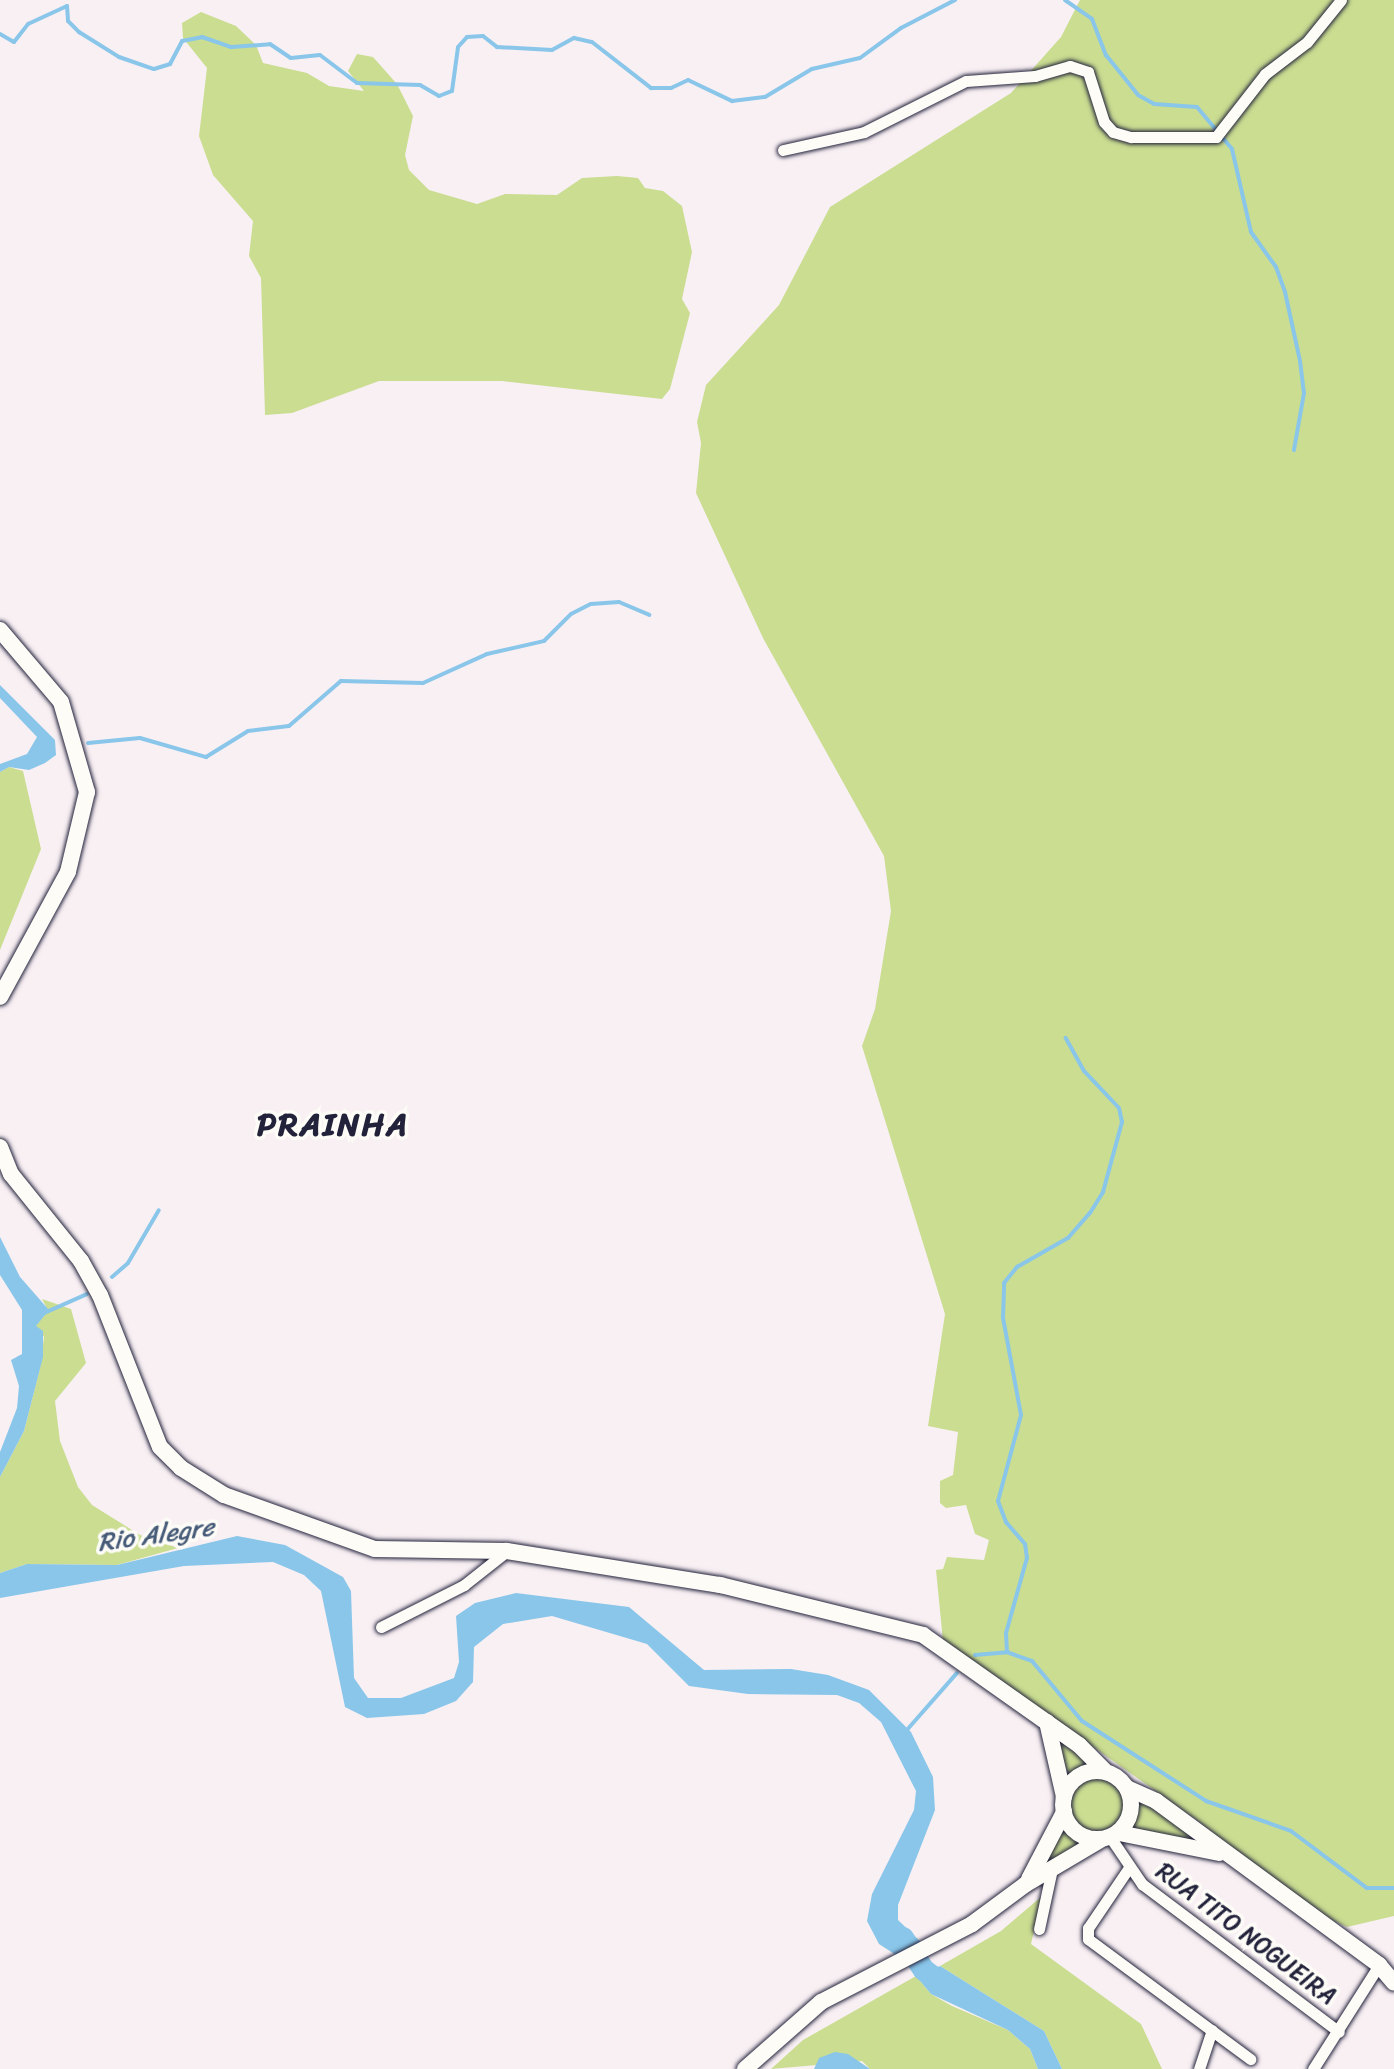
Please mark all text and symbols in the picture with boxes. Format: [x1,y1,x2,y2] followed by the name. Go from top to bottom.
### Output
[258,1106,408,1144] district label: PRAINHA
[95,1511,217,1559] water label: Rio Alegre
[1148,1855,1344,2013] street label: RUA TITO NOGUEIRA

